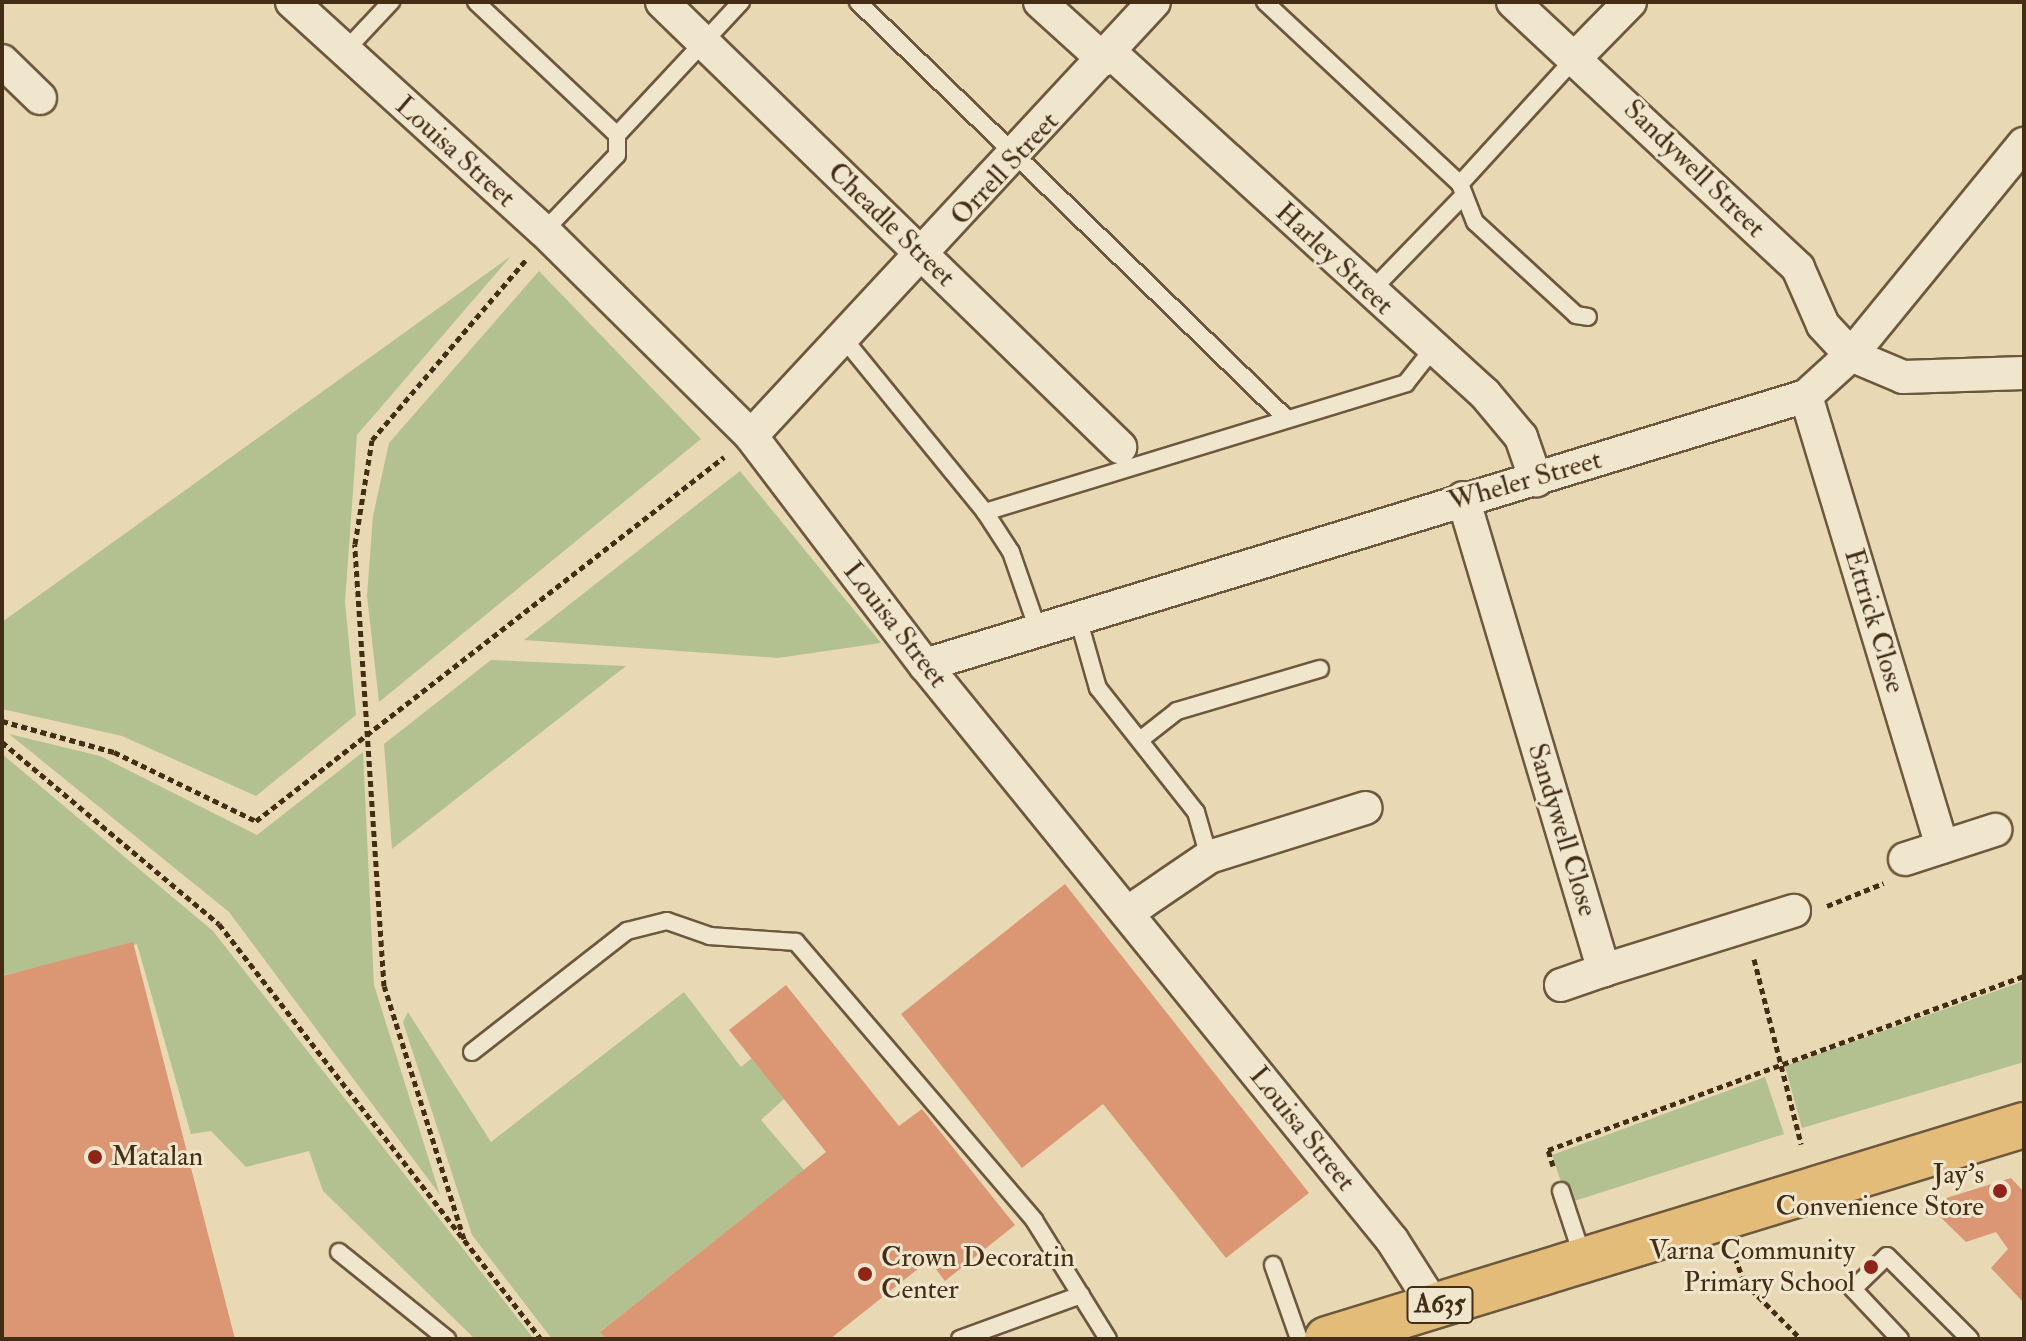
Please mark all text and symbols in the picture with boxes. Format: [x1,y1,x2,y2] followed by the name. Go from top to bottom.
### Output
[388,89,522,215] street label: Louisa Street
[1616,93,1772,245] street label: Sandywell Street
[944,105,1066,233] street label: Orrell Street
[820,156,962,294] street label: Cheadle Street
[1268,196,1400,322] street label: Harley Street
[1445,443,1605,519] street label: Wheler Street
[1836,545,1912,697] street label: Ettrick Close
[835,555,955,695] street label: Louisa Street
[1520,740,1604,920] street label: Sandywell Close
[1242,1060,1362,1198] street label: Louisa Street
[111,1140,203,1174] place label: Matalan
[86,1148,104,1166] marker: Matalan
[1776,1158,1984,1224] place label: Jay's Convenience Store
[1991,1182,2009,1200] marker: Jay's Convenience Store
[1649,1234,1855,1300] place label: Varna Community Primary School
[881,1241,1075,1307] place label: Crown Decoratin Center
[1862,1258,1880,1276] marker: Varna Community Primary School
[856,1265,874,1283] marker: Crown Decoratin Center
[1406,1283,1474,1327] road number: A635

